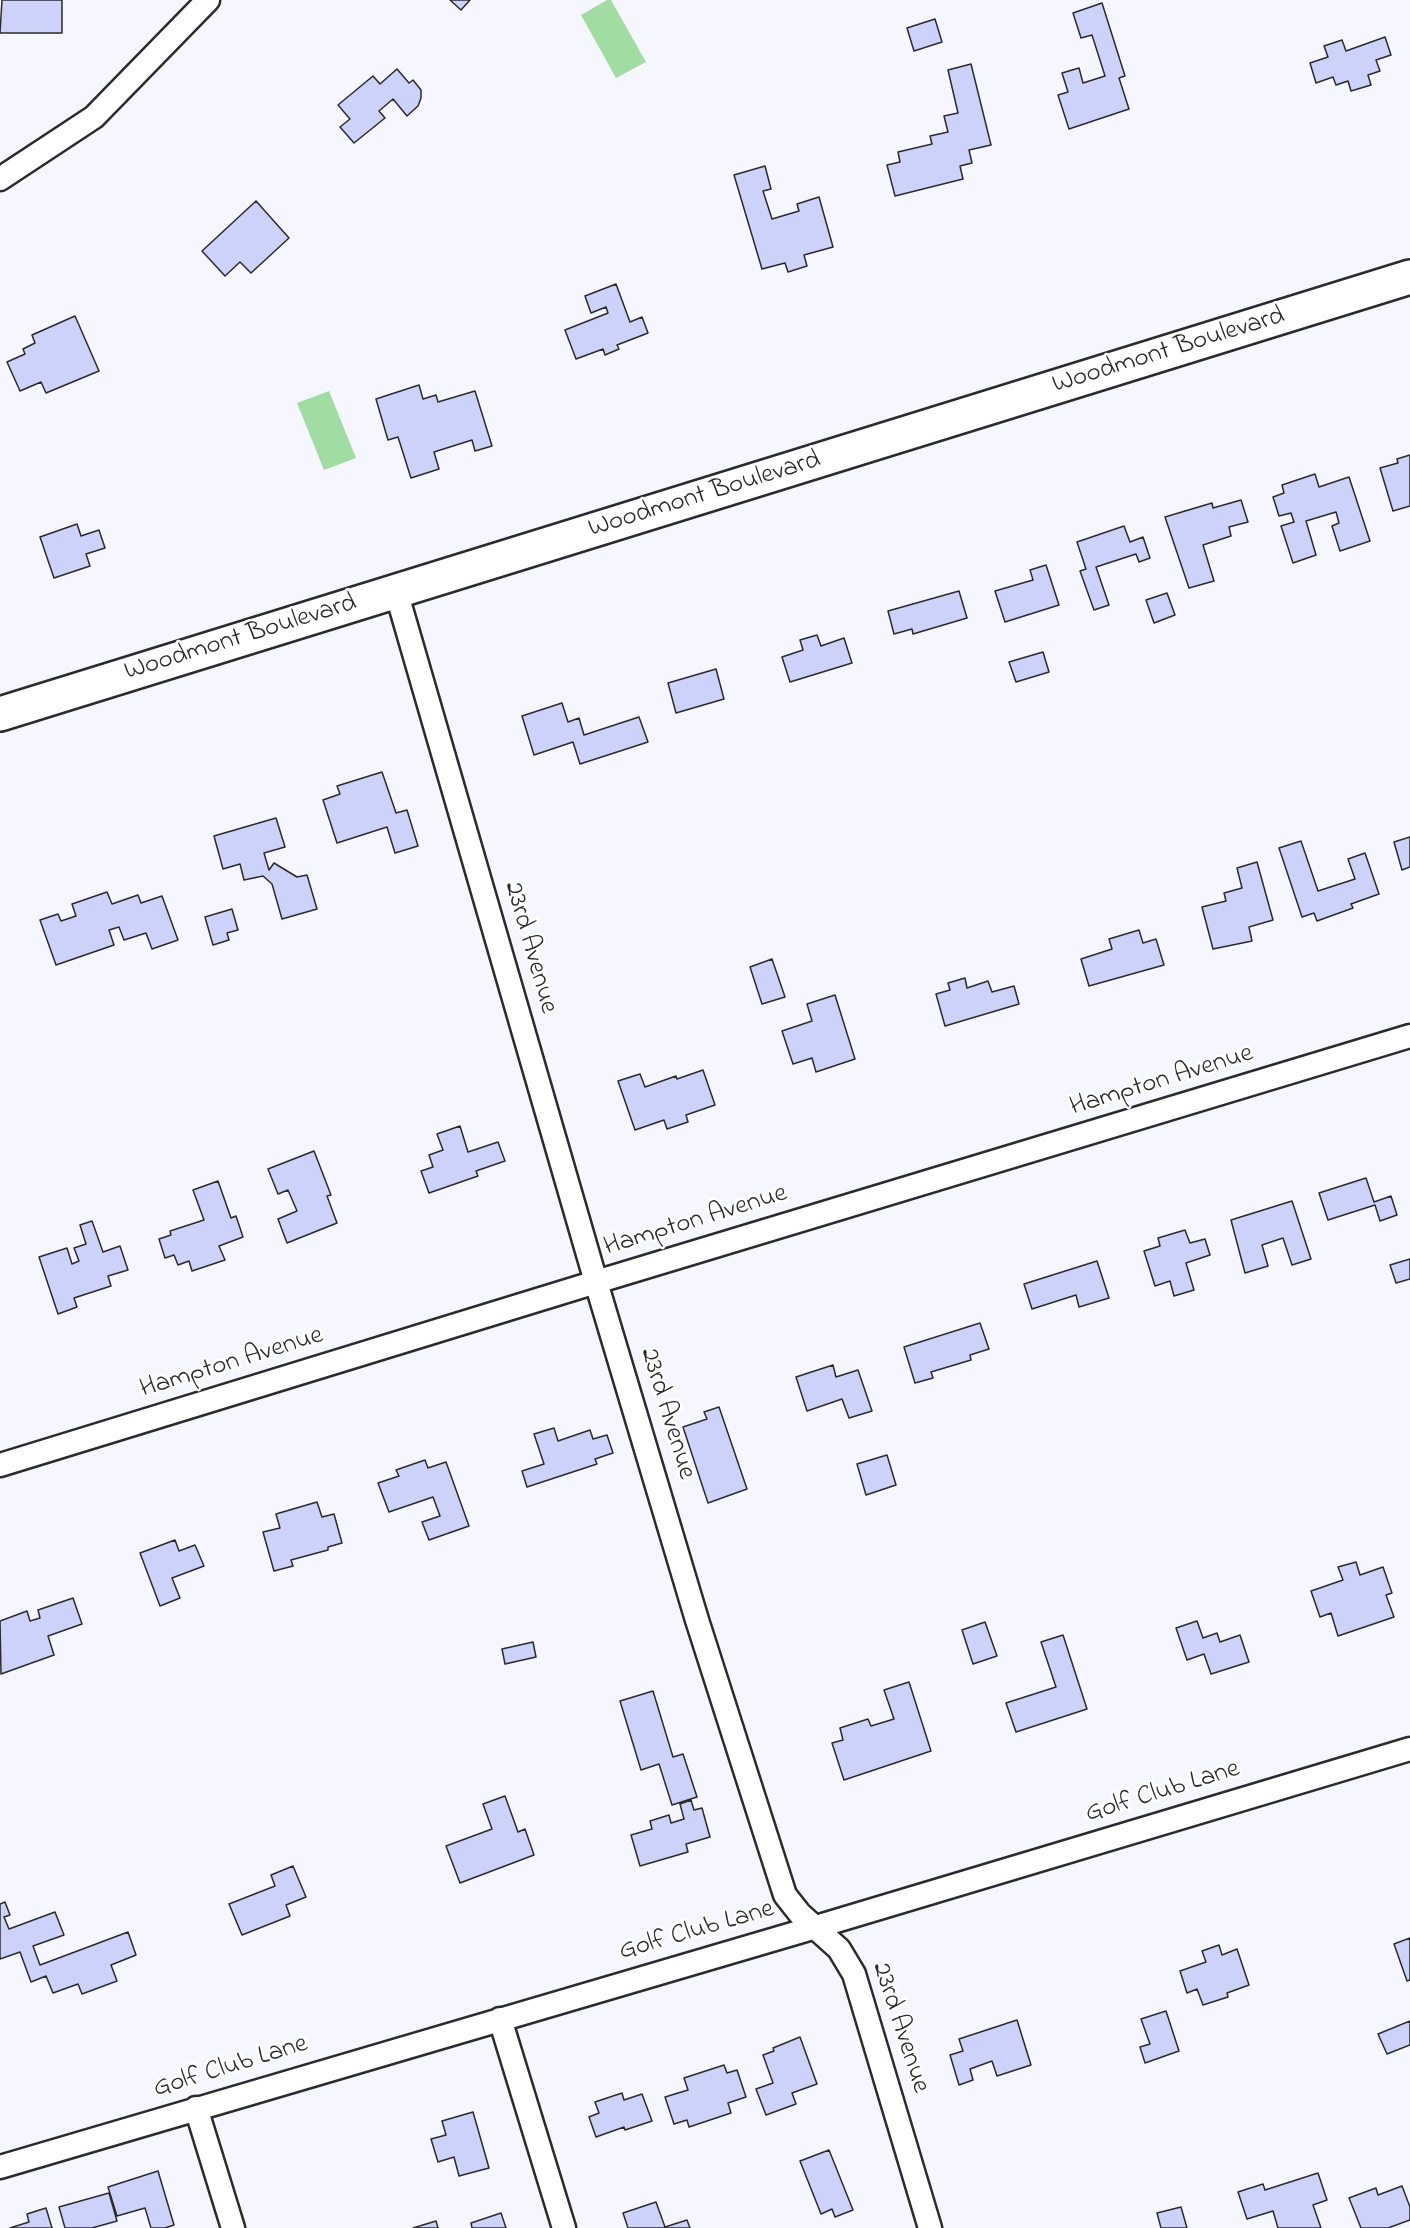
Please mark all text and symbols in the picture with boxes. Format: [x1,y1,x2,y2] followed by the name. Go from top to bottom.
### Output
[1049,301,1289,403] street label: Woodmont Boulevard
[585,445,825,547] street label: Woodmont Boulevard
[121,588,361,690] street label: Woodmont Boulevard
[495,878,563,1018] street label: 23rd Avenue
[1067,1039,1257,1125] street label: Hampton Avenue
[601,1179,791,1265] street label: Hampton Avenue
[137,1321,327,1407] street label: Hampton Avenue
[631,1344,701,1484] street label: 23rd Avenue
[1082,1754,1244,1832] street label: Golf Club Lane
[616,1894,778,1970] street label: Golf Club Lane
[863,1959,935,2097] street label: 23rd Avenue
[150,2029,312,2107] street label: Golf Club Lane

